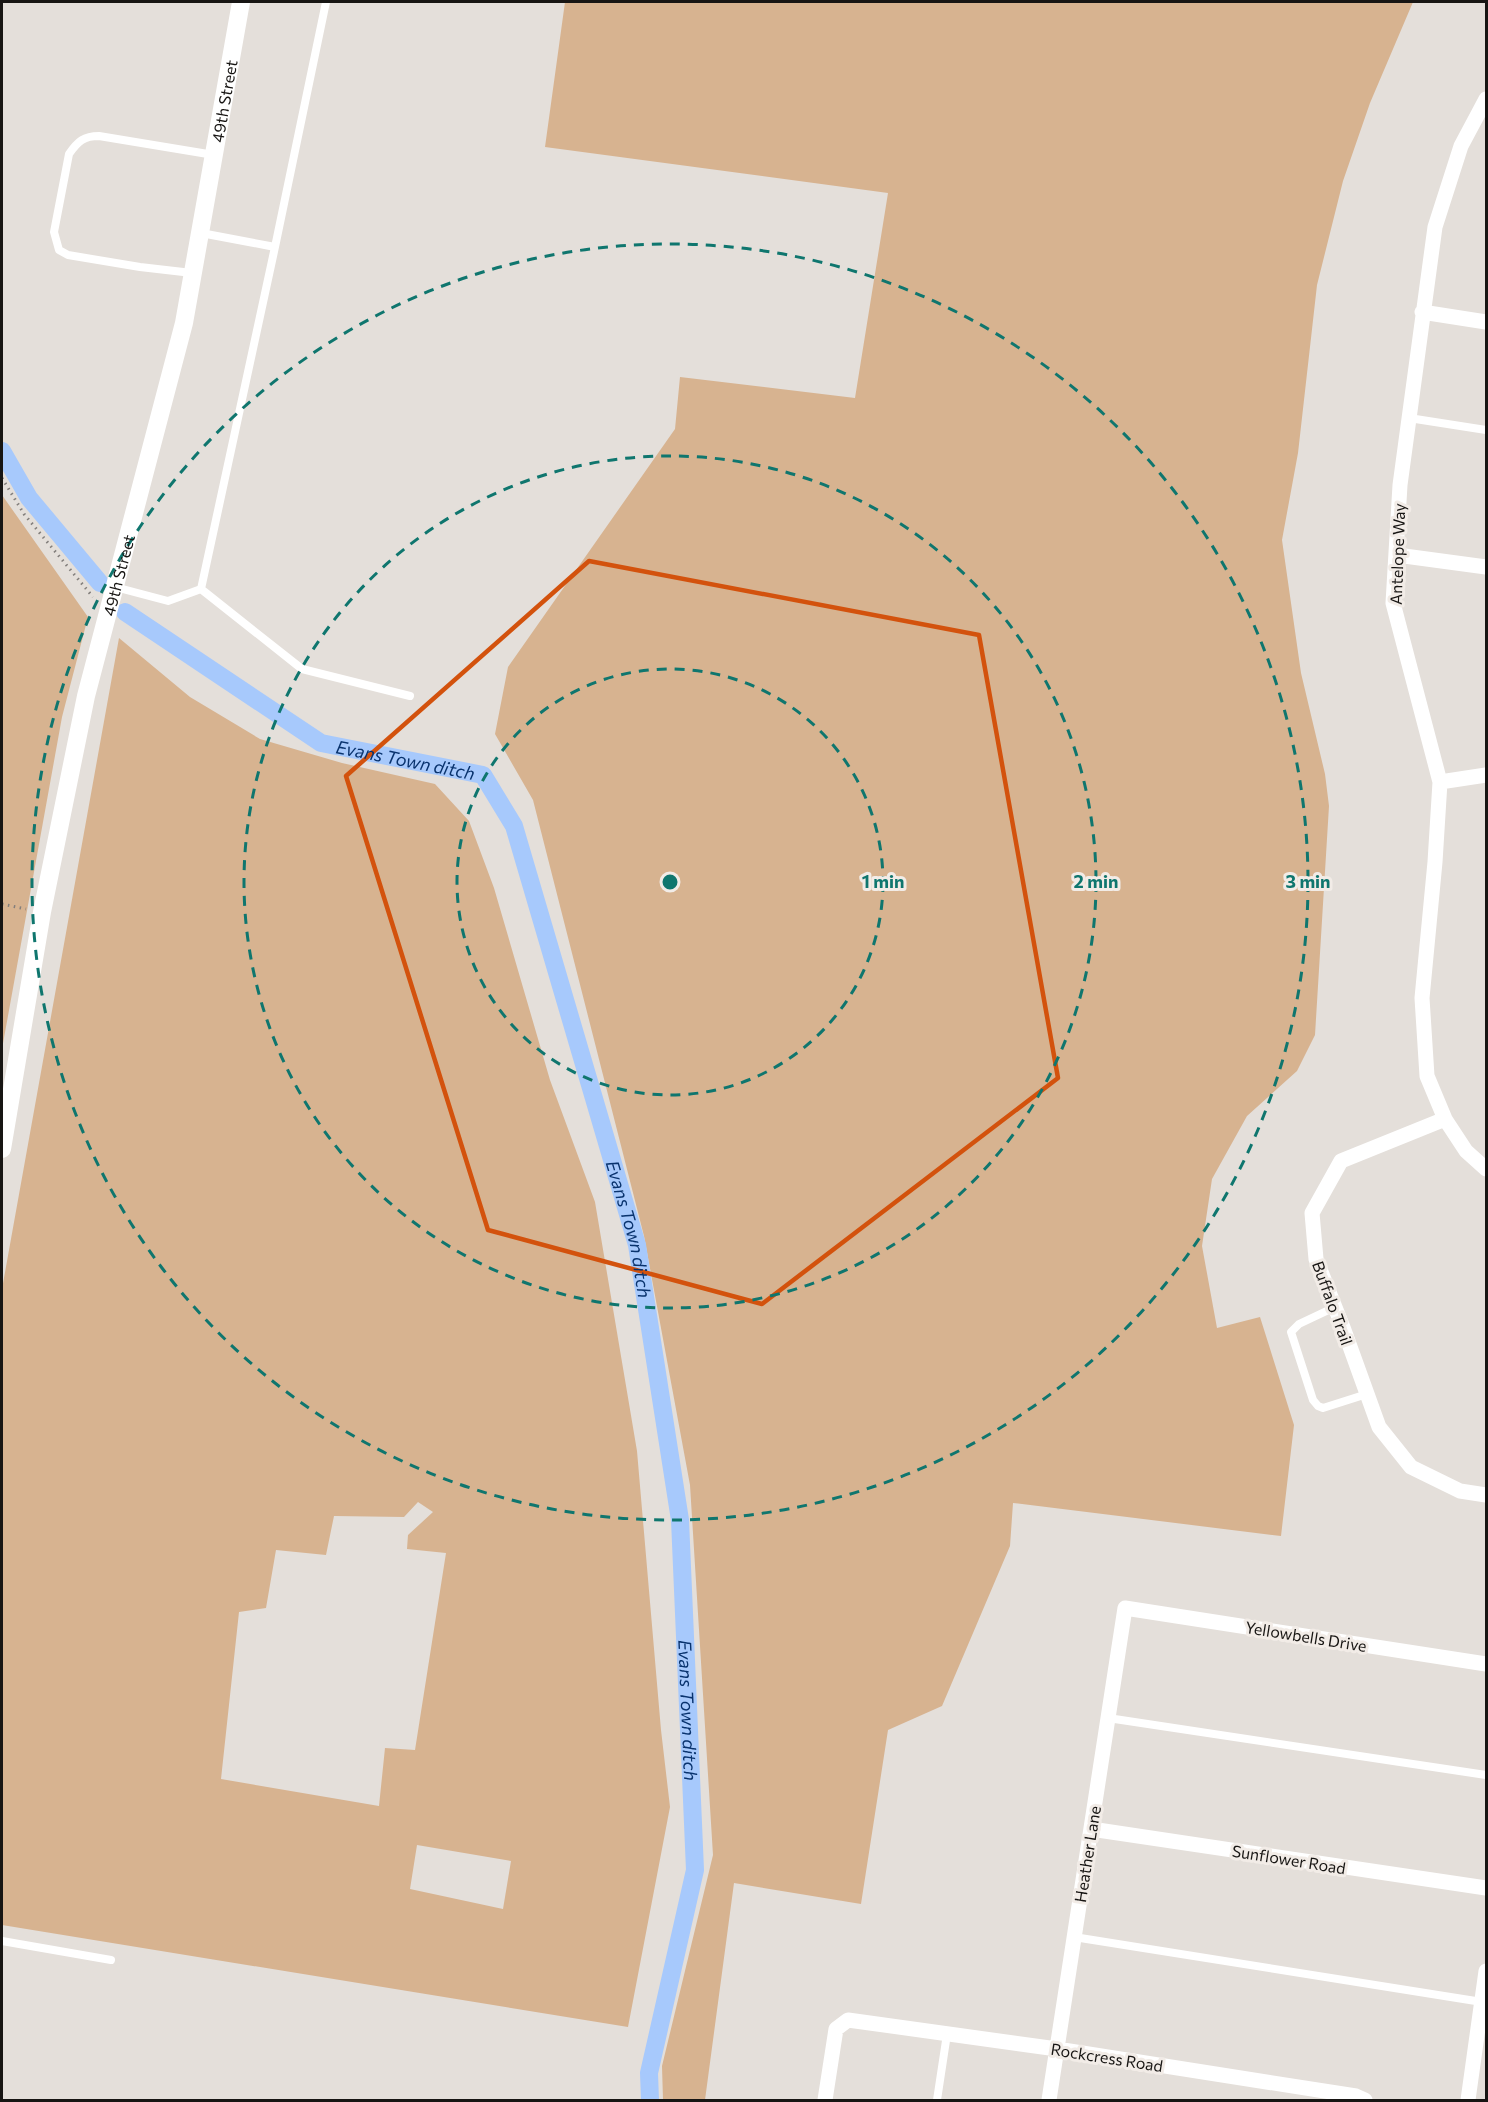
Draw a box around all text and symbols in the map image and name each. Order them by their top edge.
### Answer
street label: 49th Street [207,58,240,144]
street label: Antelope Way [1386,503,1408,605]
street label: 49th Street [98,532,138,618]
water label: Evans Town ditch [334,735,477,784]
text: 1 min [862,870,904,892]
text: 2 min [1074,870,1118,892]
text: 3 min [1285,870,1331,892]
centre of rings [660,872,680,892]
water label: Evans Town ditch [602,1158,656,1299]
street label: Buffalo Trail [1309,1258,1357,1348]
street label: Yellowbells Drive [1244,1617,1368,1655]
water label: Evans Town ditch [674,1639,702,1781]
street label: Heather Lane [1070,1804,1104,1904]
street label: Sunflower Road [1231,1841,1347,1877]
street label: Rockcress Road [1050,2039,1164,2075]

